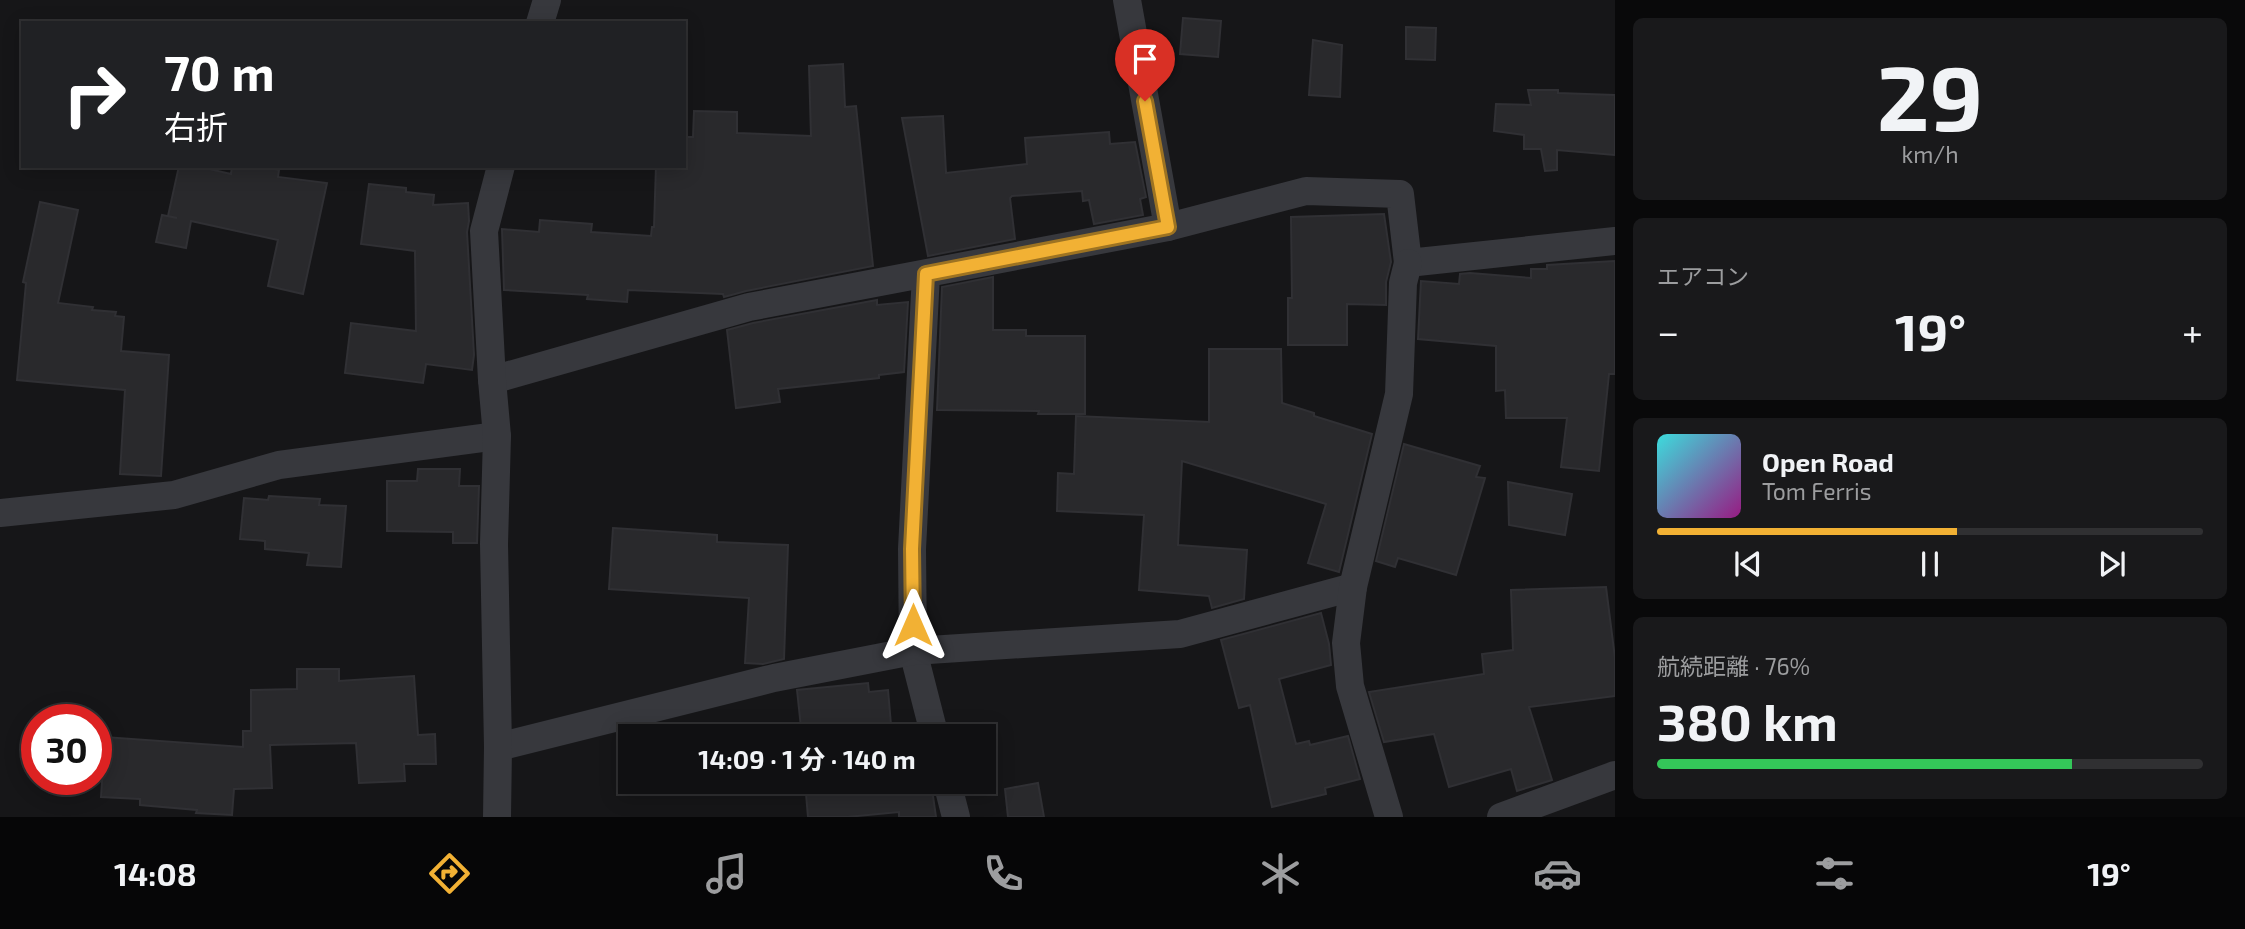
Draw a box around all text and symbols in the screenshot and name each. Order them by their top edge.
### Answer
pin [1115,29,1175,101]
icon: arrive [1126,40,1164,78]
text: 29 [1877,40,1983,149]
text: 70 m [164,42,275,101]
icon: right [49,49,140,140]
text: 右折 [164,107,228,145]
text: km/h [1901,140,1959,168]
text: エアコン [1657,262,1749,290]
text: 19° [1895,299,1966,361]
text: − [1657,308,1679,354]
text: + [2182,308,2203,354]
text: Open Road [1762,446,1894,477]
text: Tom Ferris [1762,477,1871,505]
icon: previous [1729,545,1767,583]
icon: pause [1911,545,1949,583]
icon: next [2093,545,2131,583]
position arrow [876,588,950,662]
text: 航続距離 · 76% [1657,652,1810,680]
text: 380 km [1657,689,1838,751]
speed limit sign: 30 [21,704,112,795]
text: 14:09 · 1 分 · 140 m [698,743,916,774]
icon: directions [425,849,474,898]
icon: music [702,849,751,898]
icon: phone [979,849,1028,898]
icon: climate [1256,849,1305,898]
icon: car [1533,849,1582,898]
icon: filters [1810,849,1859,898]
text: 14:08 [114,854,197,892]
text: 19° [2087,854,2131,892]

